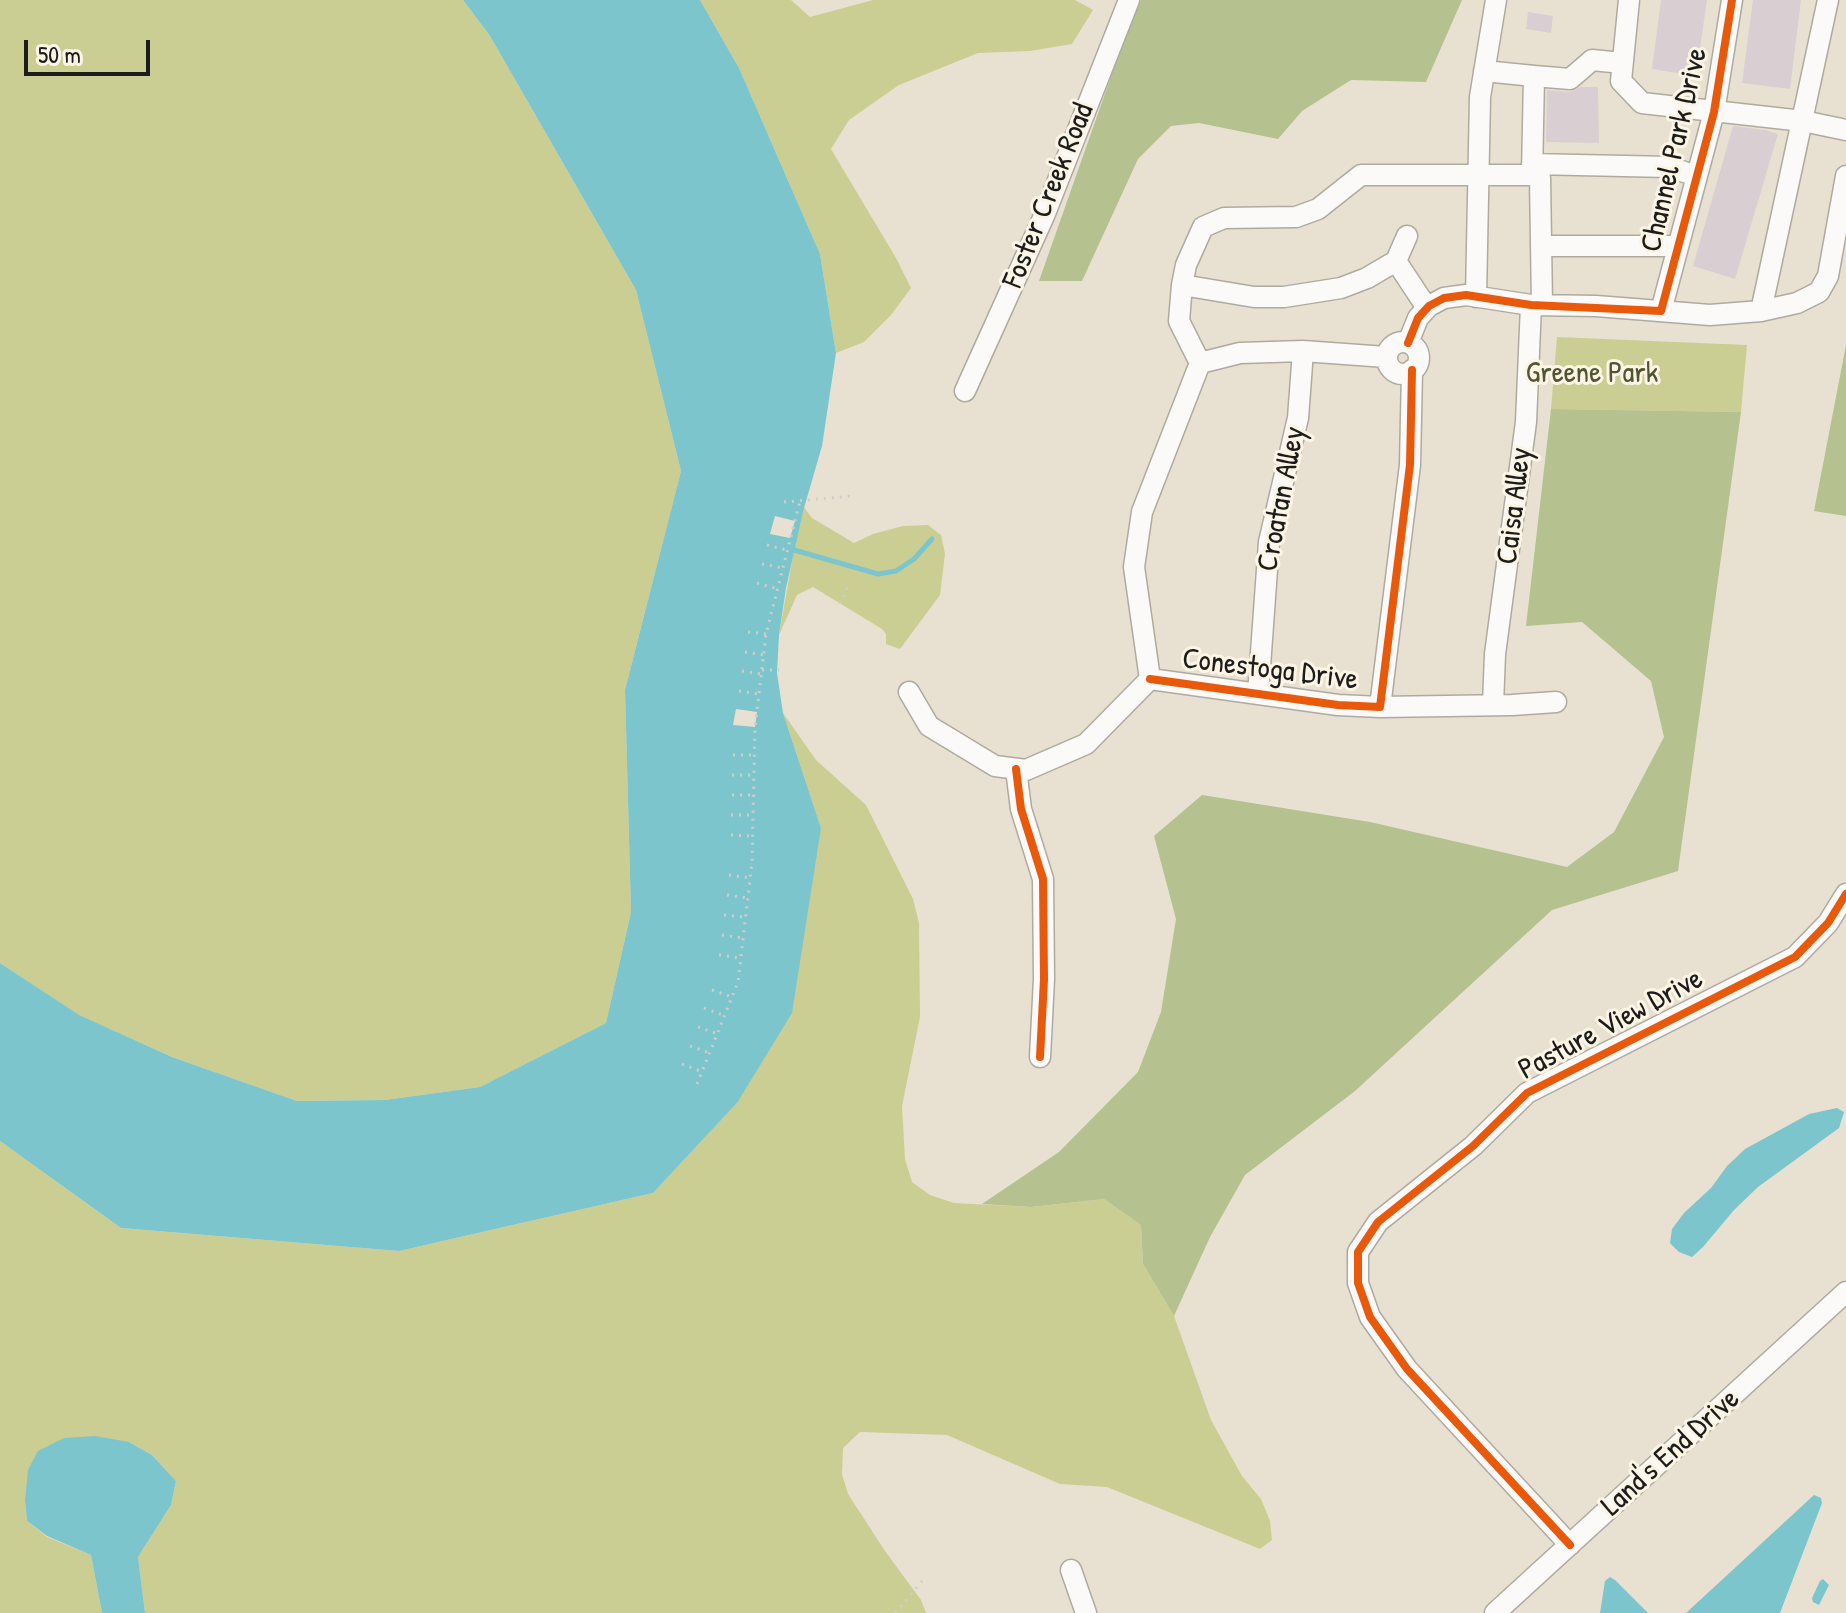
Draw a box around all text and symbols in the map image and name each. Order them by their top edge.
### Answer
scale bar [28,24,154,74]
text: 50 m [38,38,81,70]
street label: Channel Park Drive [1634,44,1716,256]
street label: Foster Creek Road [996,98,1102,294]
park label: Greene Park [1526,356,1658,392]
street label: Croatan Alley [1250,424,1314,574]
street label: Caisa Alley [1490,446,1540,566]
street label: Conestoga Drive [1180,641,1360,699]
street label: Pasture View Drive [1513,961,1709,1089]
street label: Land's End Drive [1595,1382,1747,1524]

